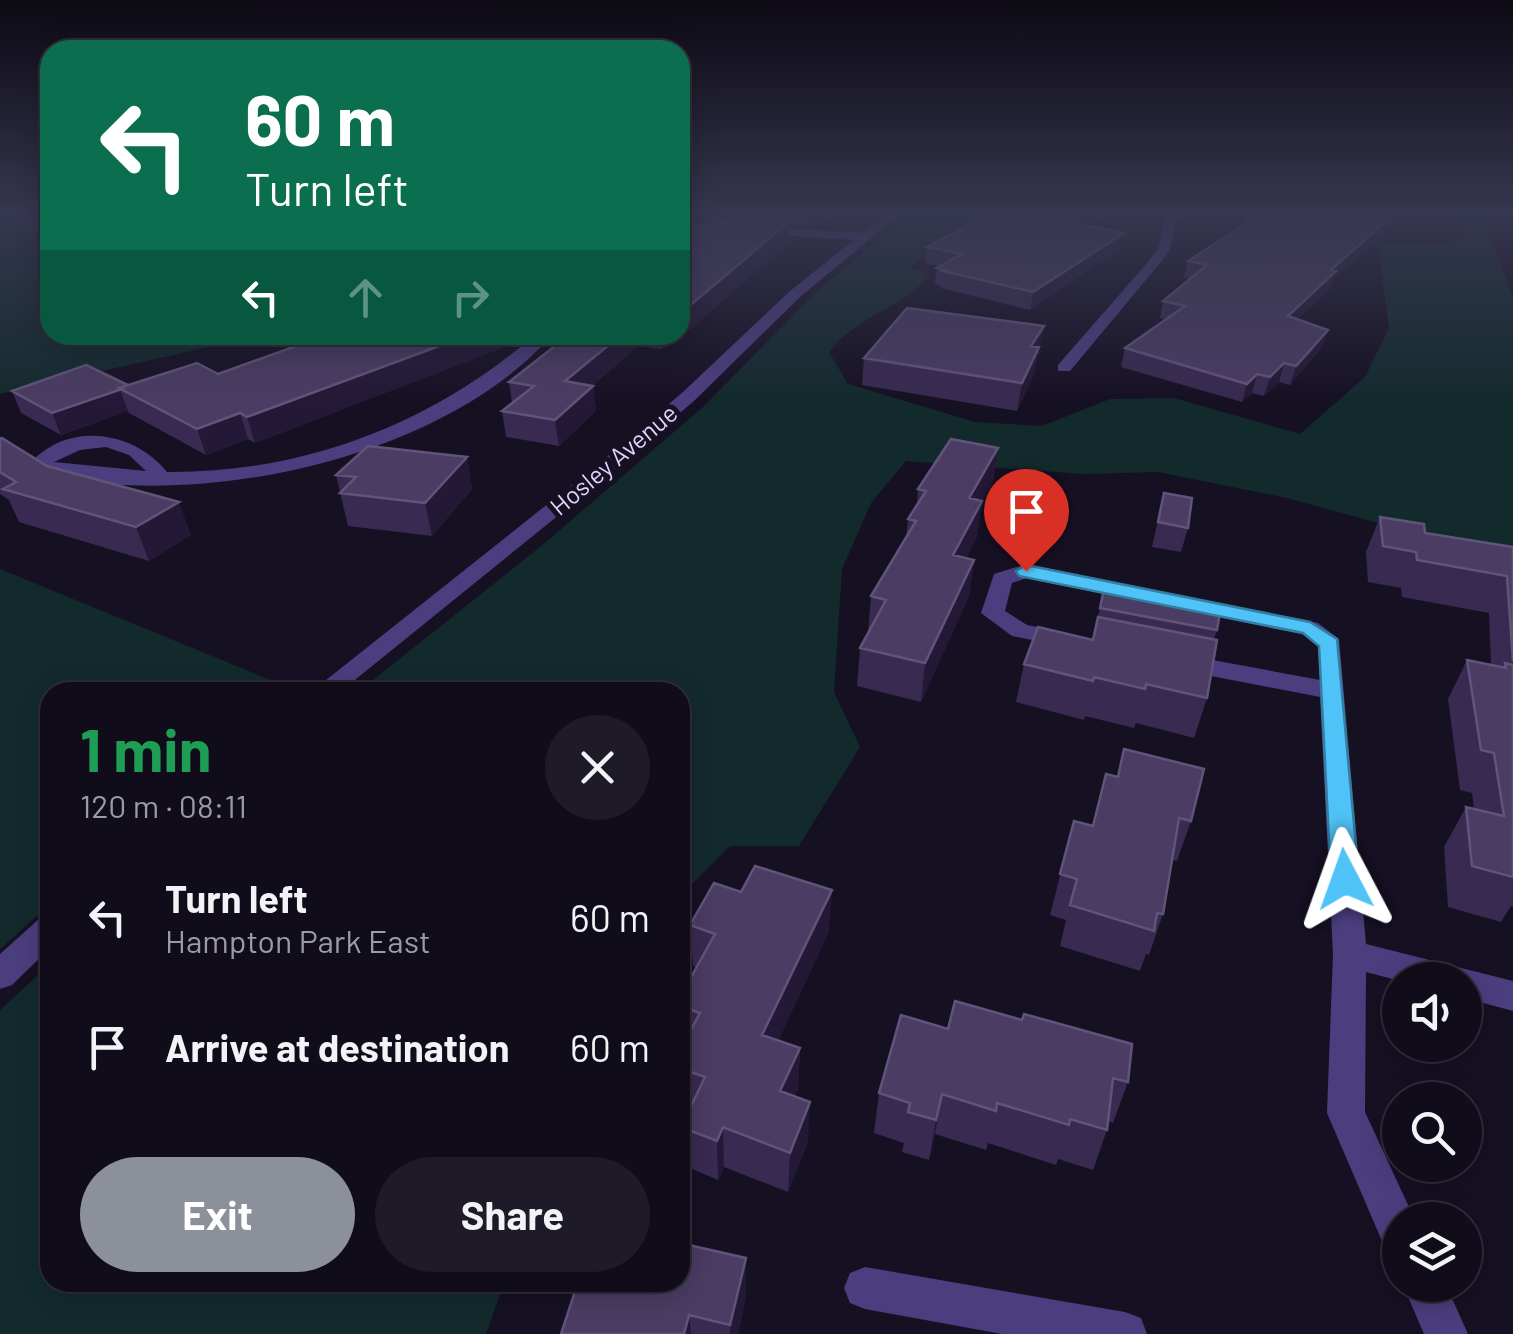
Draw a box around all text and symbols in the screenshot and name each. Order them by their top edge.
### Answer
text: 60 m [245,76,395,160]
icon: left [80,80,210,210]
text: Turn left [245,161,409,215]
icon: left [233,270,288,325]
icon: ahead [338,270,393,325]
icon: right [443,270,498,325]
street label: Hosley Avenue [543,397,683,521]
pin [984,469,1069,572]
icon: arrive [999,484,1054,539]
text: 1 min [80,712,211,784]
button: close [545,715,650,820]
text: 120 m · 08:11 [80,786,247,824]
position arrow [1293,827,1397,931]
text: Turn left [165,875,308,921]
icon: left [80,890,135,945]
text: 60 m [570,894,650,940]
text: Hampton Park East [165,921,431,959]
map controls [1382,962,1482,1302]
button: sound [1382,962,1482,1062]
icon: arrive [80,1020,135,1075]
text: Arrive at destination [165,1024,510,1070]
text: 60 m [570,1024,650,1070]
button: search [1382,1082,1482,1182]
button: Exit [80,1157,355,1272]
button: Share [375,1157,650,1272]
button: layers [1382,1202,1482,1302]

